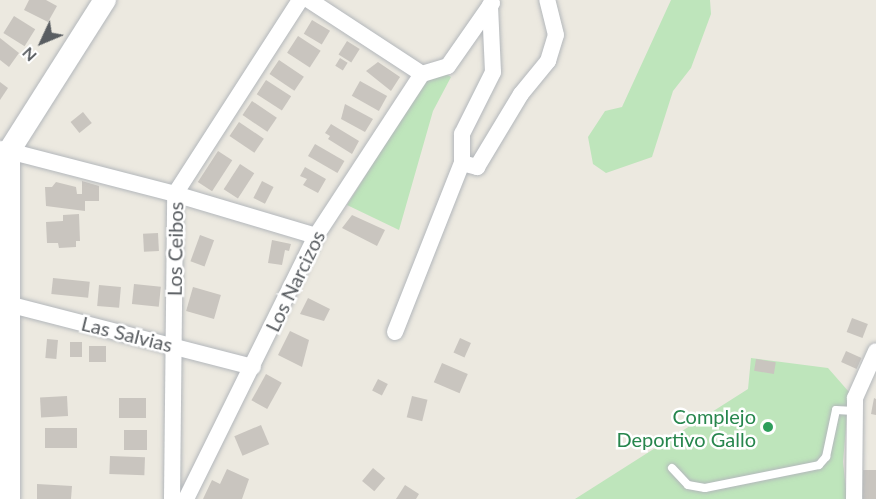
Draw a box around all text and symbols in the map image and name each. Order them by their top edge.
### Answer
north arrow [12,12,72,72]
text: N [18,44,40,66]
street label: Los Ceibos [162,202,188,296]
street label: Los Narcizos [260,226,330,336]
street label: Las Salvias [79,311,175,357]
place label: Complejo Deportivo Gallo [616,404,756,451]
marker: Complejo Deportivo Gallo [761,420,775,434]

